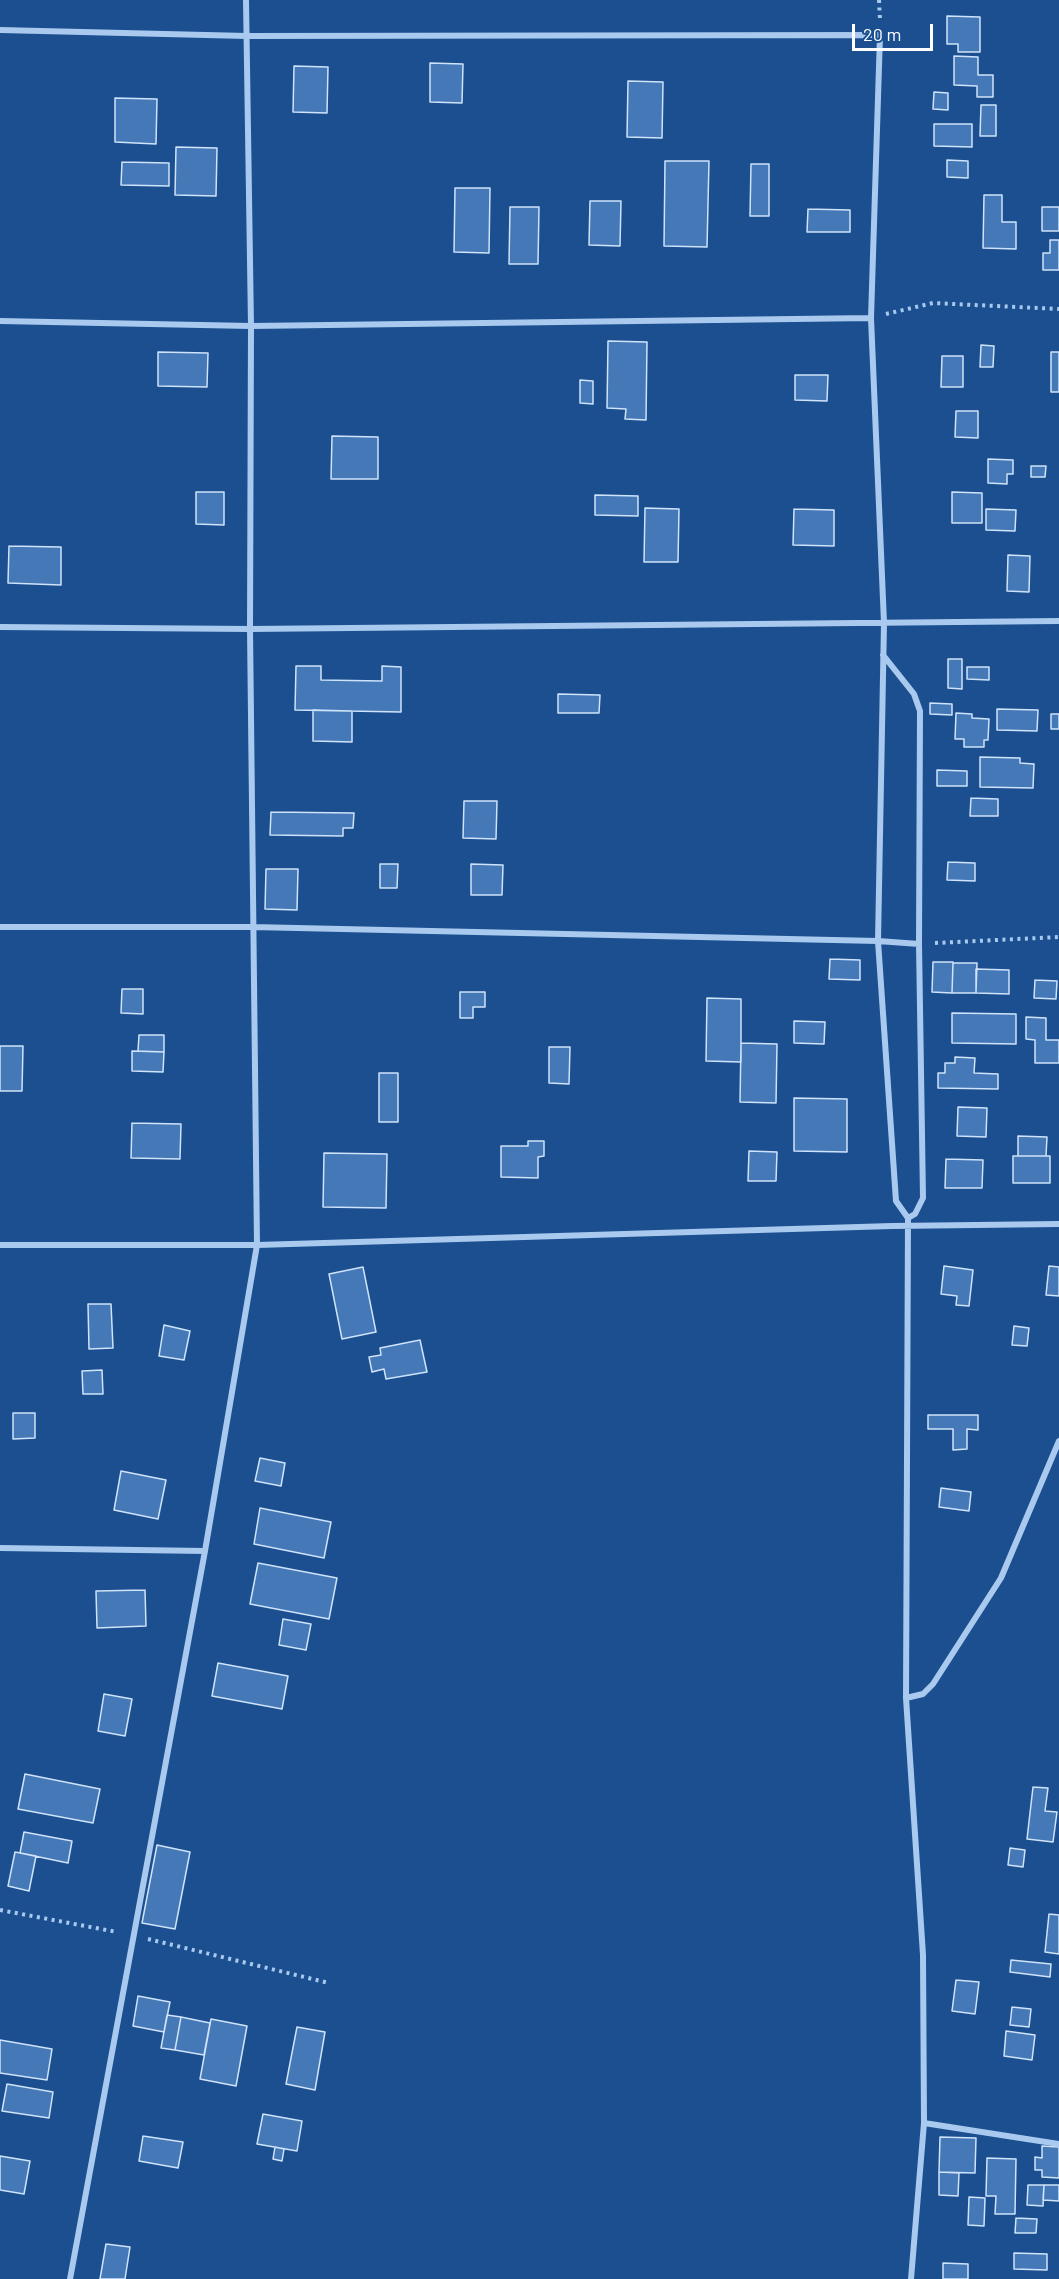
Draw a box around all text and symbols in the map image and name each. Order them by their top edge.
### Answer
scale bar [855,12,936,50]
text: 20 m [863,23,901,45]

